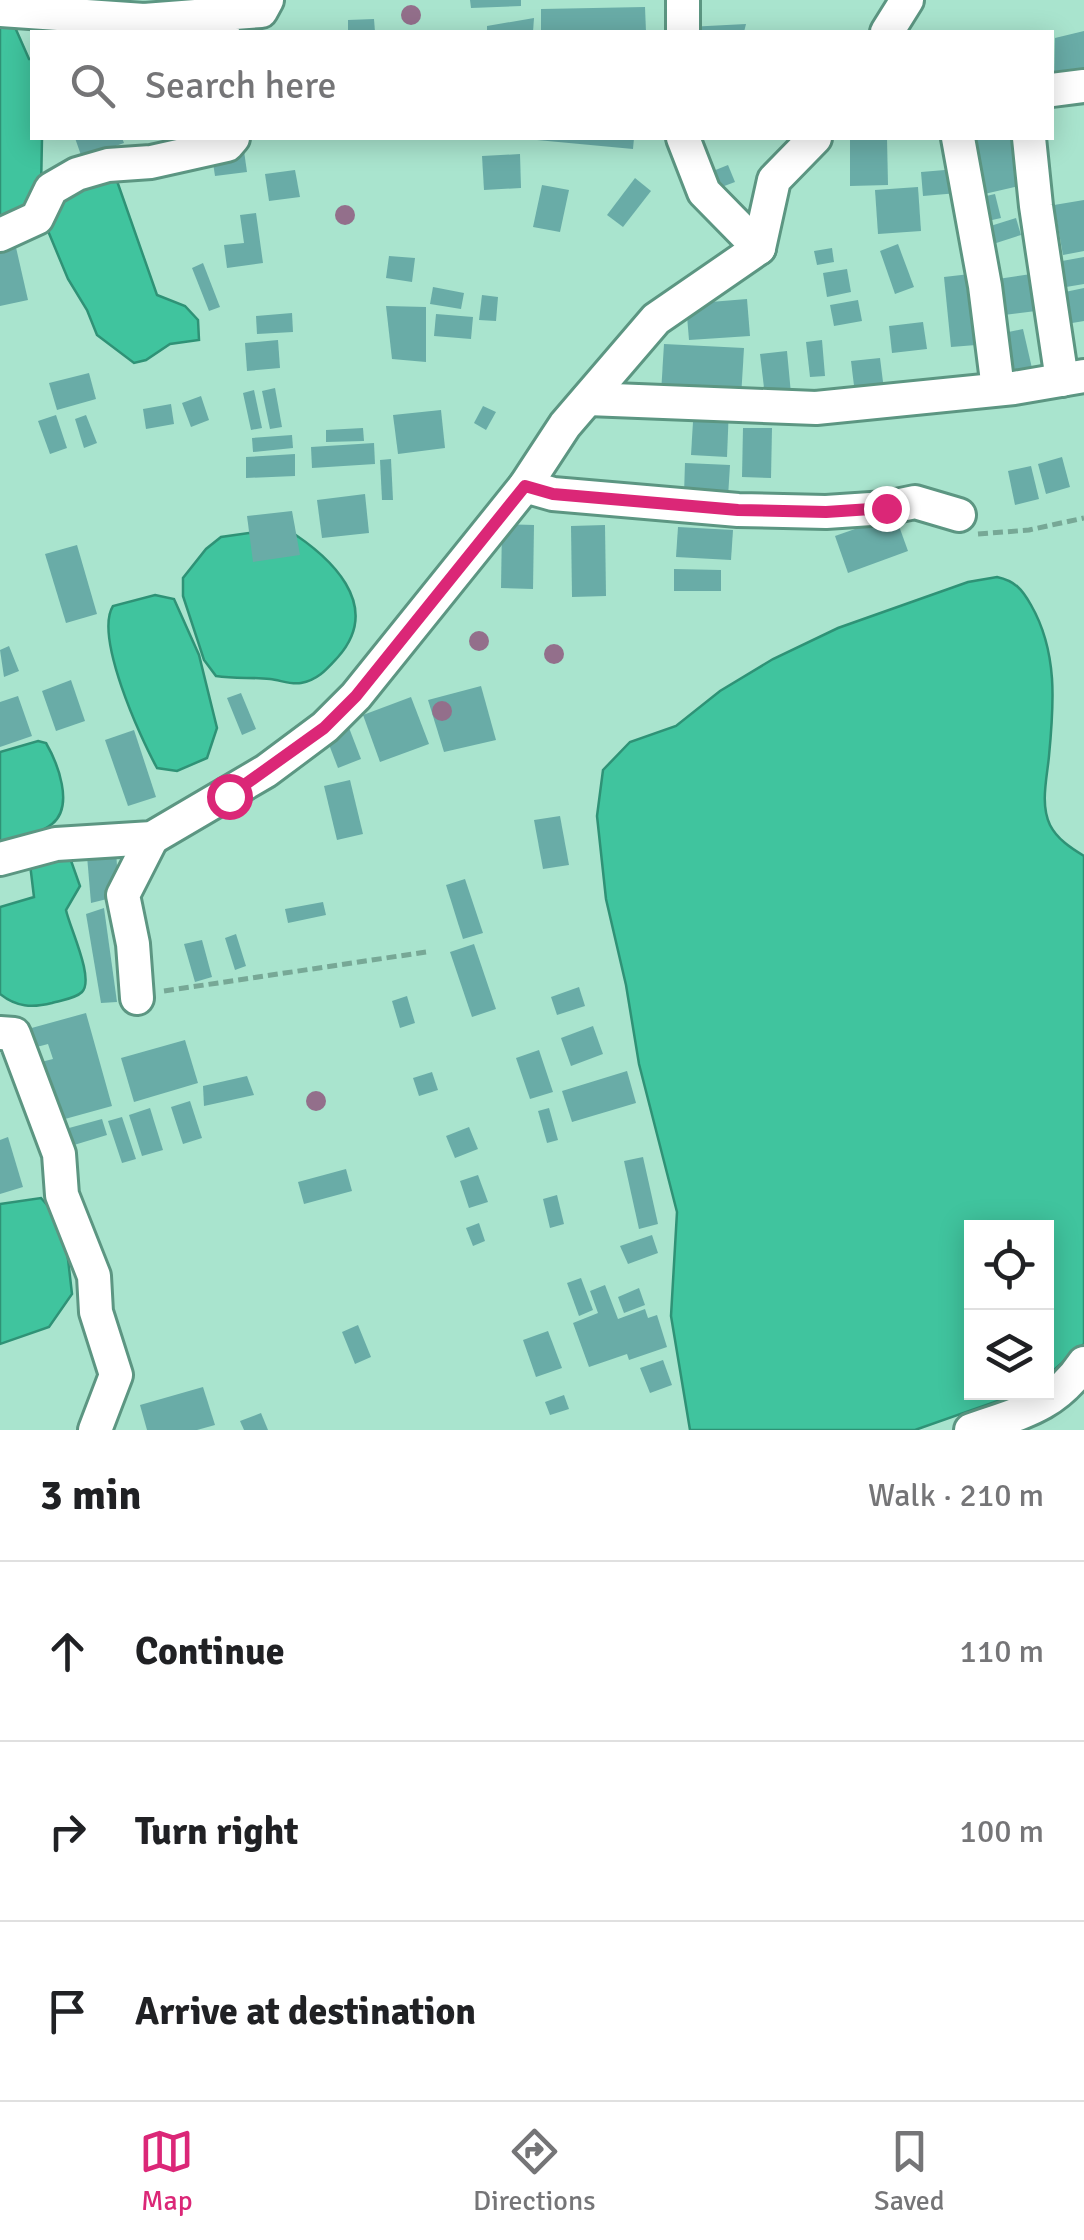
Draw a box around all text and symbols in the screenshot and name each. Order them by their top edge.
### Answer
search box [30,30,1054,140]
icon: search [65,58,120,113]
text: Search here [145,62,337,109]
route end [864,486,910,532]
route start [207,774,253,820]
map controls [964,1220,1054,1400]
button: locate [964,1220,1054,1310]
button: layers [964,1310,1054,1400]
text: 3 min [40,1470,141,1521]
text: Walk · 210 m [868,1476,1044,1515]
icon: ahead [40,1624,95,1679]
text: Continue [135,1628,285,1675]
text: 110 m [960,1632,1044,1671]
icon: right [40,1804,95,1859]
text: Turn right [135,1808,299,1855]
text: 100 m [960,1812,1044,1851]
icon: arrive [40,1984,95,2039]
text: Arrive at destination [135,1988,476,2035]
tab: Map [139,2124,194,2218]
tab: Directions [473,2124,595,2218]
tab: Saved [874,2124,945,2218]

